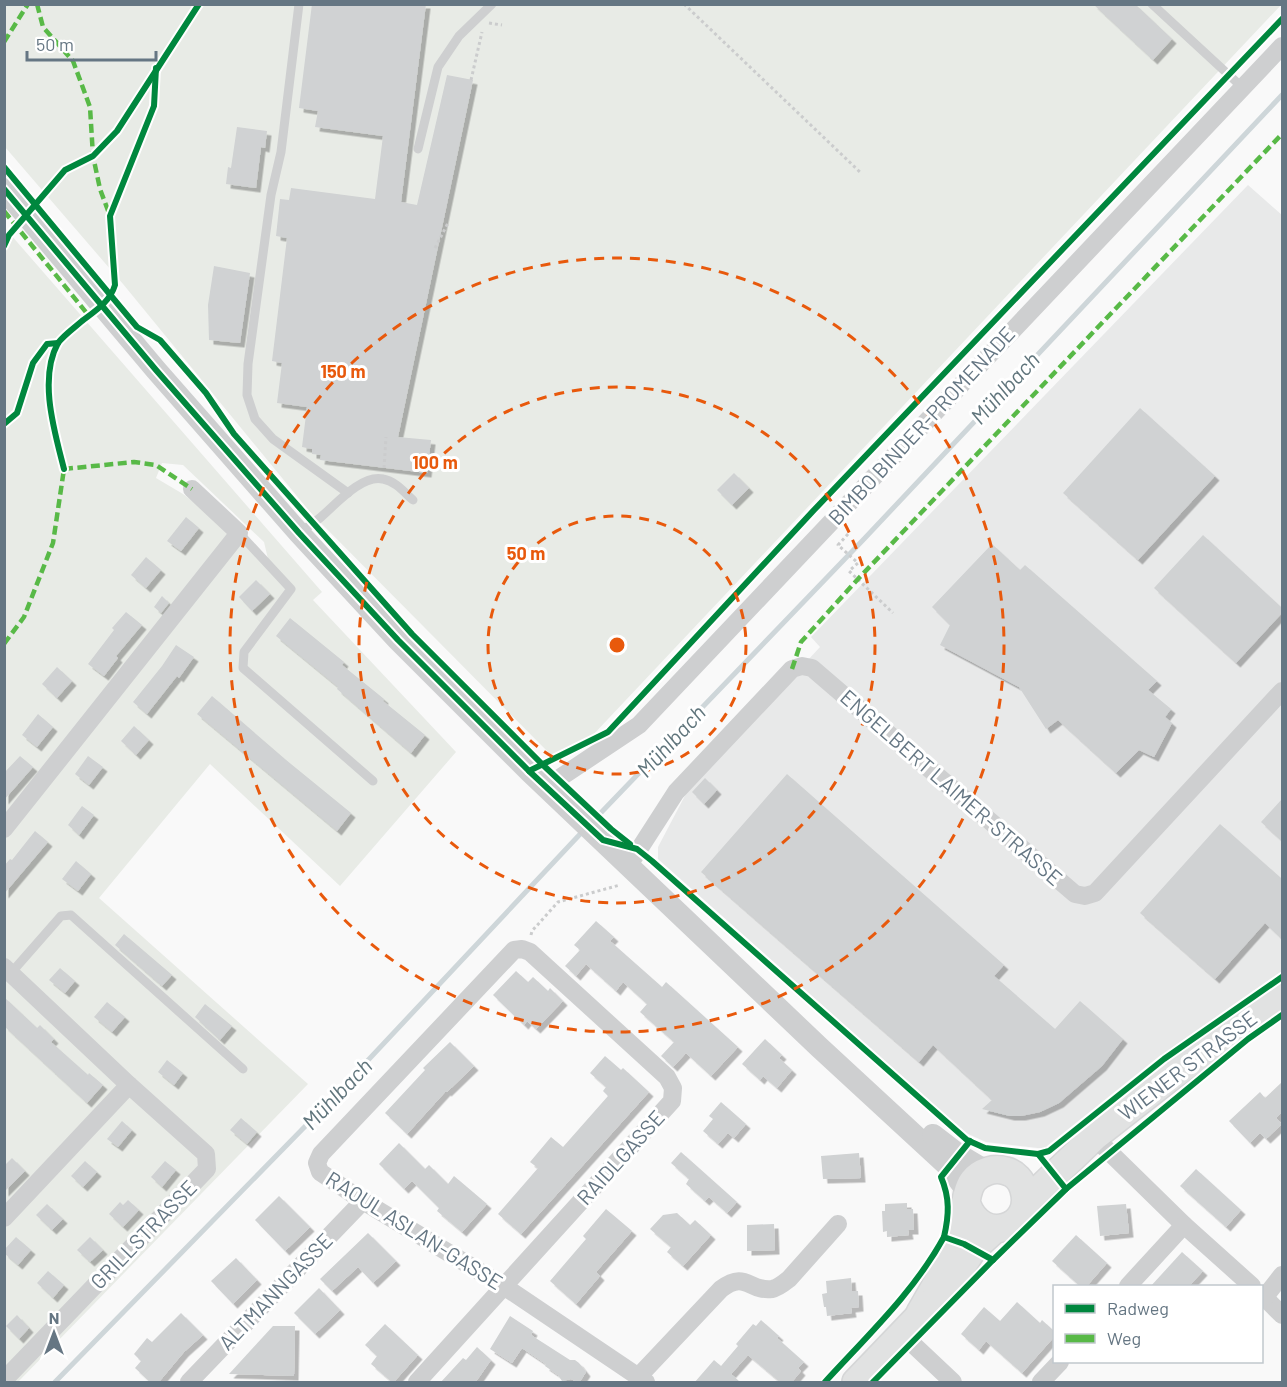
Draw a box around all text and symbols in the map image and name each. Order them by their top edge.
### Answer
scale bar [27,24,156,62]
text: 50 m [36,33,74,55]
street label: BIMBO BINDER-PROMENADE [822,321,1019,529]
water label: Mühlbach [964,346,1044,429]
text: 150 m [321,360,365,382]
text: 100 m [412,451,458,473]
text: 50 m [507,542,545,564]
centre of rings [607,635,627,655]
street label: ENGELBERT LAIMER-STRASSE [836,684,1068,890]
water label: Mühlbach [630,699,710,782]
street label: WIENER STRASSE [1113,1005,1261,1125]
water label: Mühlbach [296,1052,377,1134]
street label: RAIDLGASSE [571,1105,669,1209]
street label: RAOUL ASLAN-GASSE [322,1165,508,1294]
street label: GRILLSTRASSE [85,1174,201,1294]
street label: ALTMANNGASSE [213,1227,337,1355]
legend [1053,1285,1263,1363]
text: Radweg [1107,1297,1169,1319]
north arrow [24,1303,84,1363]
text: N [49,1308,59,1327]
text: Weg [1107,1327,1141,1349]

